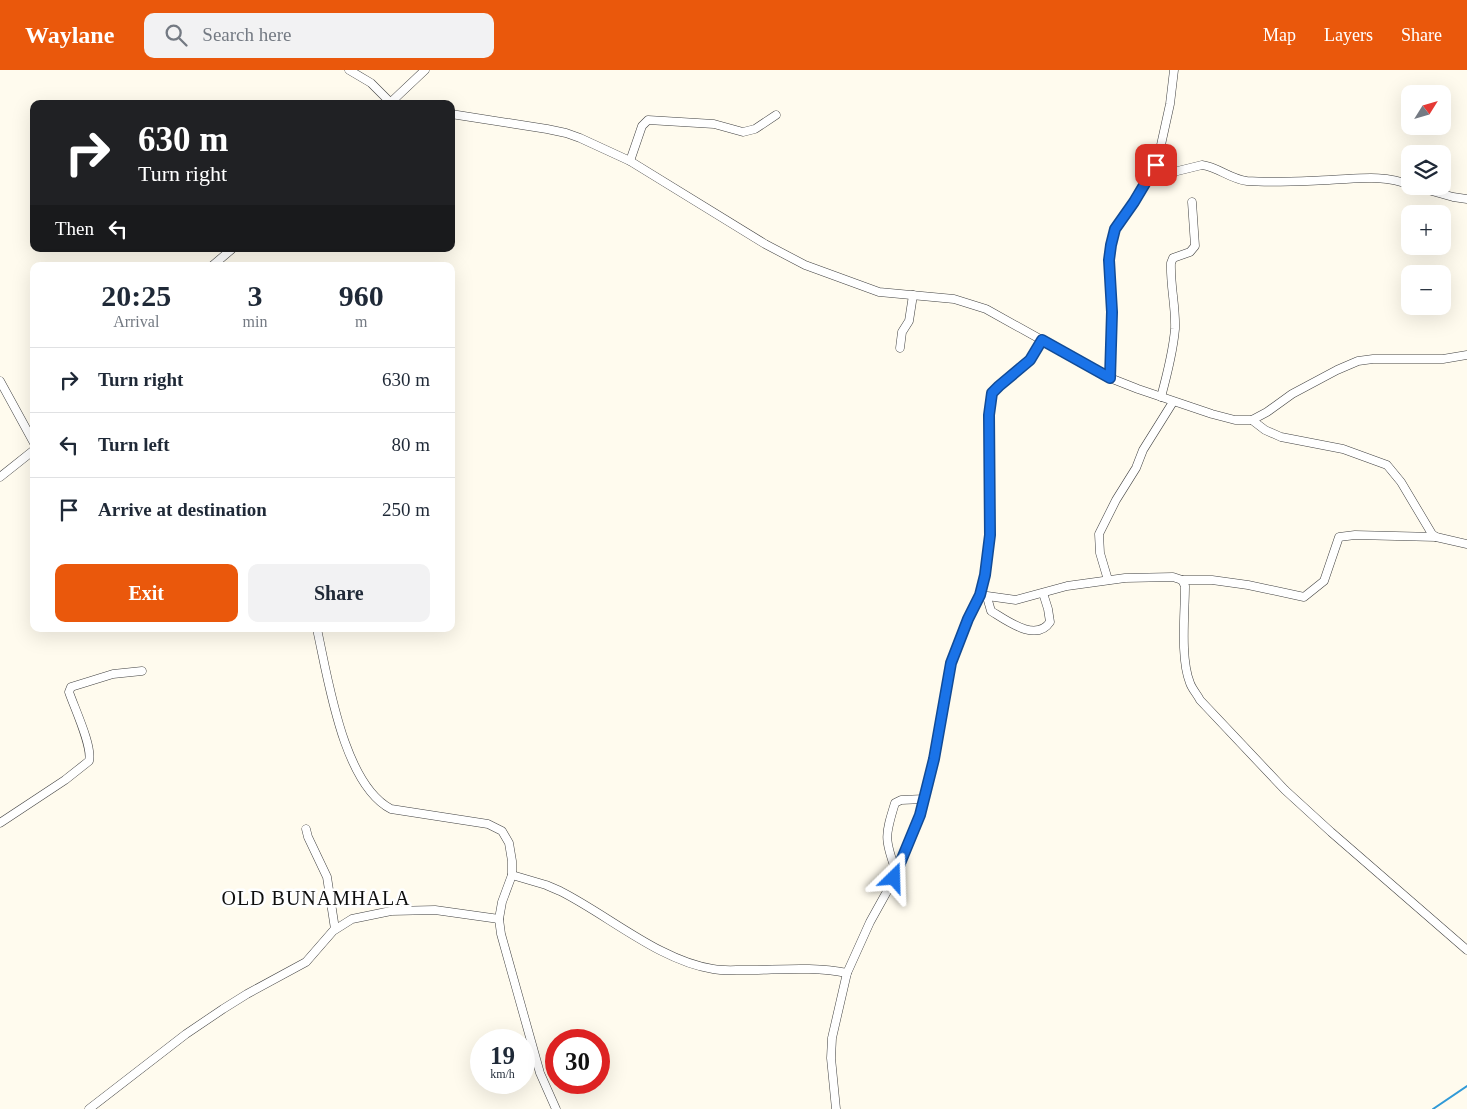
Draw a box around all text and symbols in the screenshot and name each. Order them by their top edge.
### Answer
search box [144,13,494,58]
icon: search [162,21,190,49]
text: Waylane [25,22,114,48]
text: Search here [202,24,291,45]
text: Map [1263,25,1296,45]
text: Layers [1324,25,1373,45]
text: Share [1401,25,1442,45]
north arrow [1401,85,1451,135]
map controls [1401,85,1451,315]
icon: right [55,120,120,185]
text: 630 m [138,120,228,159]
pin [1135,144,1177,186]
button: layers [1401,145,1451,195]
icon: arrive [1142,151,1170,179]
text: Turn right [138,161,227,186]
button: + [1401,205,1451,255]
icon: left [104,215,132,243]
text: Then [55,218,94,239]
button: − [1401,265,1451,315]
text: 20:25 [101,279,171,312]
text: 3 [247,279,262,312]
text: 960 [339,279,384,312]
text: Arrival [113,313,159,330]
text: min [243,313,267,330]
text: m [355,313,367,330]
icon: right [55,366,83,394]
text: Turn right [98,369,183,390]
text: 630 m [382,369,430,390]
icon: left [55,431,83,459]
text: Turn left [98,434,170,455]
text: 80 m [391,434,430,455]
icon: arrive [55,496,83,524]
text: Arrive at destination [98,499,267,520]
text: 250 m [382,499,430,520]
button: Exit [55,564,238,622]
button: Share [248,564,430,622]
position arrow [867,851,919,903]
district label: OLD BUNAMHALA [221,887,411,909]
speed limit sign: 30 [545,1029,610,1094]
text: 19 [490,1042,515,1069]
text: km/h [490,1067,515,1081]

